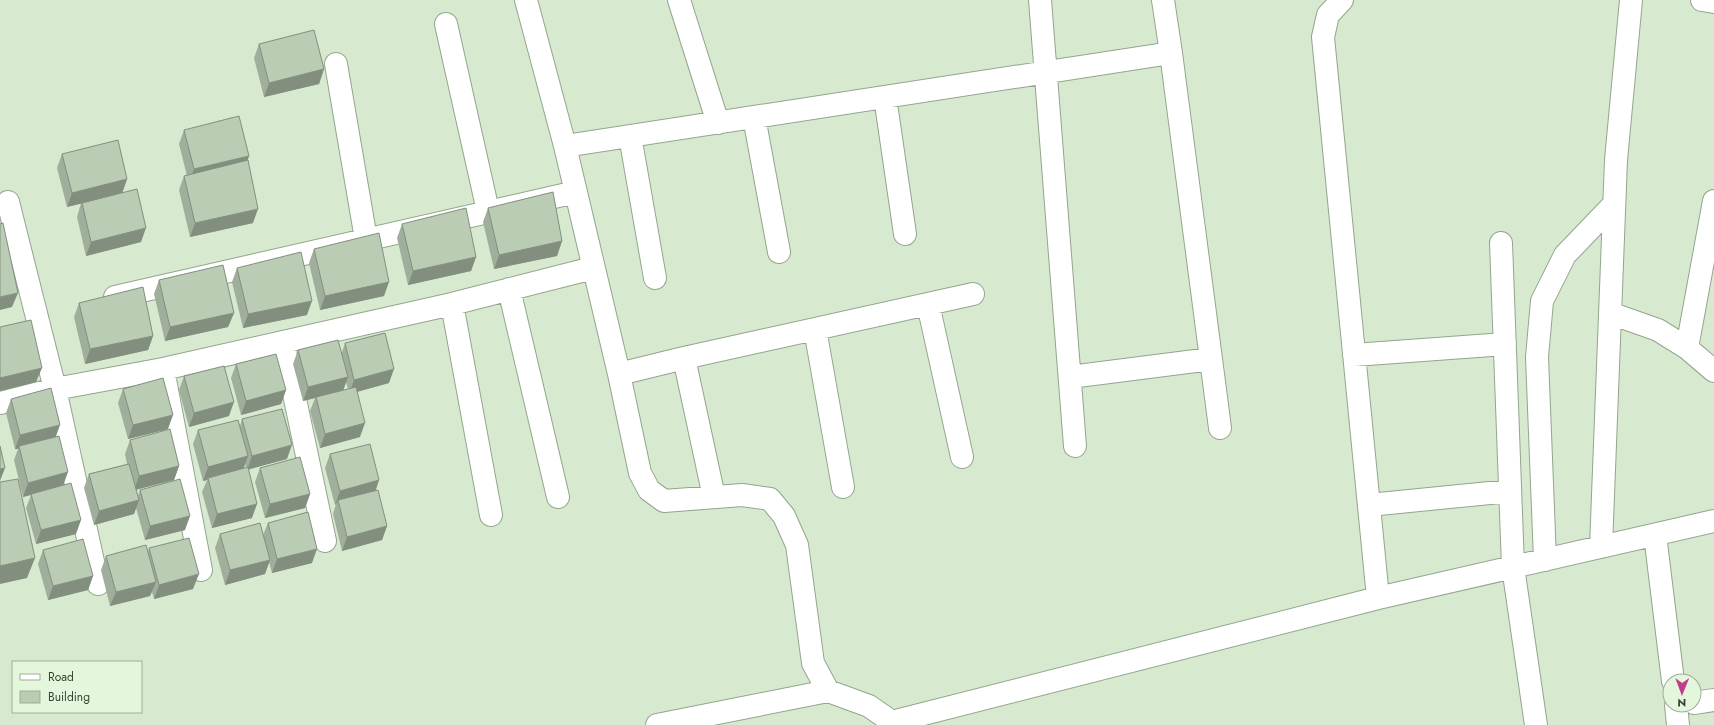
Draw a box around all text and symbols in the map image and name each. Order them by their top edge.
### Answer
legend [12,661,142,713]
text: Road [48,668,74,686]
north arrow [1662,673,1702,713]
text: Building [48,688,90,706]
text: N [1677,695,1686,711]

